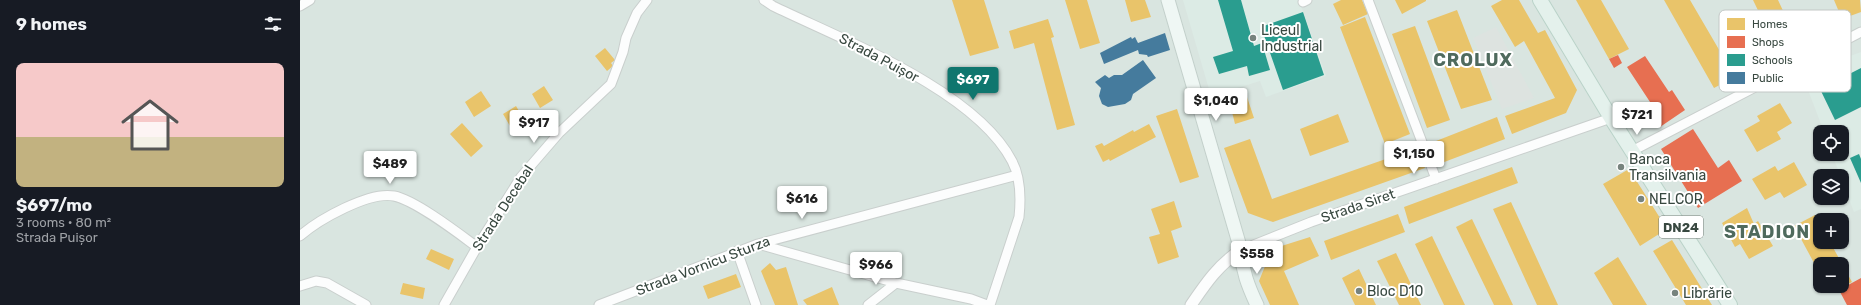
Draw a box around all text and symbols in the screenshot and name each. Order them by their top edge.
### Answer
legend [1719,10,1851,92]
icon: filters [262,13,284,35]
text: 9 homes [16,14,87,34]
text: Homes [1752,18,1788,31]
place label: Liceul Industrial [1261,22,1323,55]
street label: Strada Puișor [836,30,922,86]
marker: Liceul Industrial [1248,33,1258,43]
text: Shops [1752,36,1784,49]
district label: CROLUX [1433,49,1513,71]
text: Schools [1752,54,1793,67]
pin: $697 [949,67,997,101]
text: $697 [957,72,989,87]
text: Public [1752,72,1784,85]
pin: $1,040 [1183,88,1249,122]
icon: home [114,89,186,161]
text: $1,040 [1193,93,1239,108]
pin: $721 [1613,102,1661,136]
text: $721 [1621,107,1653,122]
pin: $917 [510,110,558,144]
text: $917 [519,115,549,130]
map controls [1813,125,1849,293]
button: locate [1813,125,1849,161]
pin: $1,150 [1381,141,1447,175]
text: $1,150 [1393,146,1435,161]
pin: $489 [366,151,414,185]
place label: Banca Transilvania [1629,151,1706,184]
text: $489 [373,156,407,171]
street label: Strada Decebal [469,162,537,254]
marker: Banca Transilvania [1616,162,1626,172]
button: layers [1813,169,1849,205]
street label: Strada Siret [1319,185,1398,227]
pin: $616 [778,186,826,220]
text: $616 [786,191,818,206]
place label: NELCOR [1649,191,1703,208]
marker: NELCOR [1636,194,1646,204]
text: $697/mo [16,195,92,215]
button: + [1813,213,1849,249]
text: 3 rooms · 80 m² [16,215,111,230]
road number: DN24 [1659,216,1703,238]
district label: STADION [1724,221,1810,243]
text: Strada Puișor [16,230,98,245]
street label: Strada Vornicu Sturza [634,233,772,299]
pin: $558 [1233,241,1281,275]
text: $558 [1240,246,1274,261]
pin: $966 [852,252,900,286]
text: $966 [859,257,893,272]
button: − [1813,257,1849,293]
place label: Bloc D10 [1367,283,1424,300]
place label: Librărie [1683,285,1732,302]
marker: Bloc D10 [1354,286,1364,296]
marker: Librărie [1670,288,1680,298]

